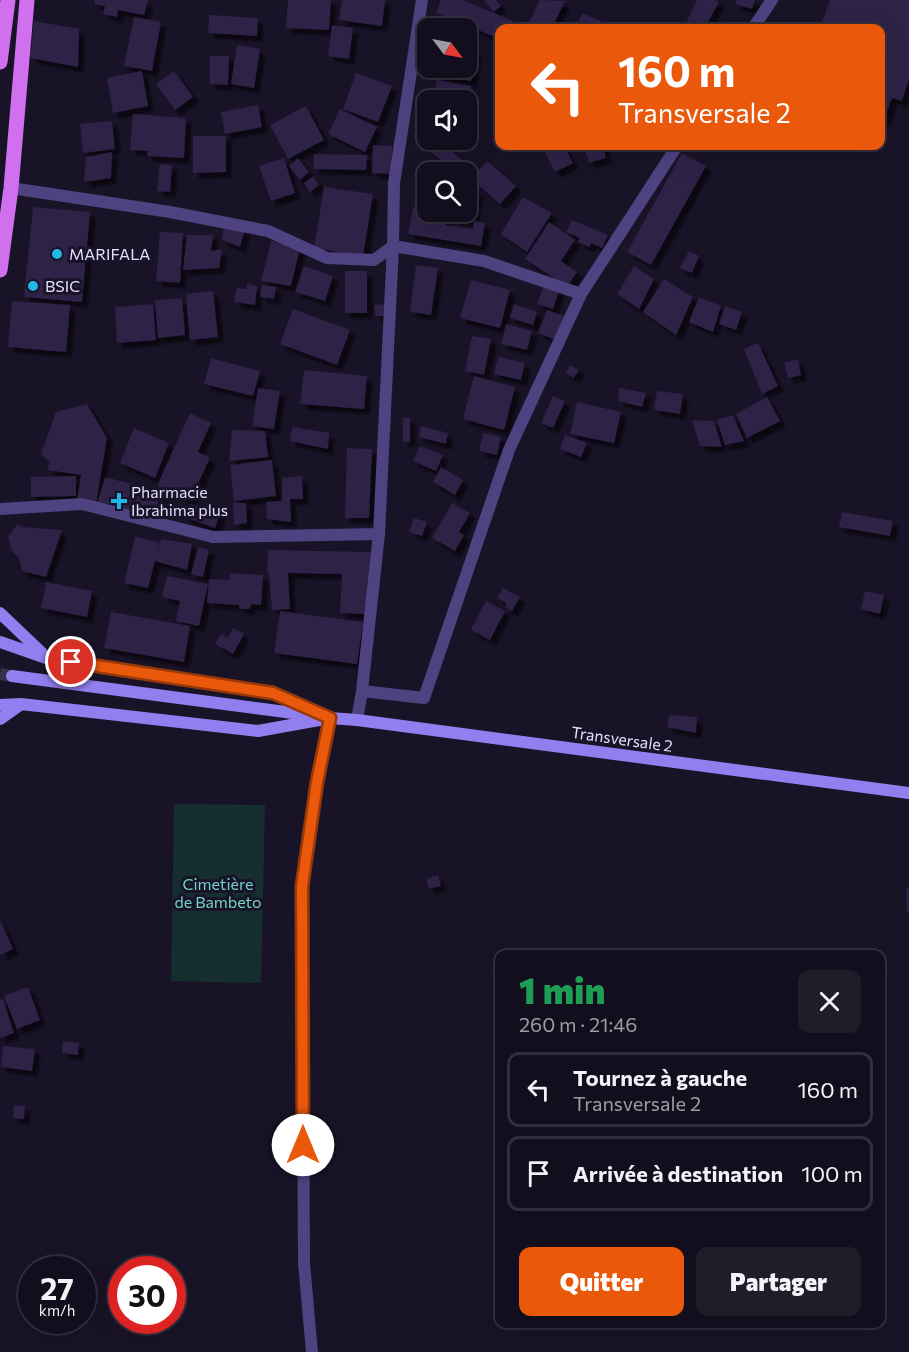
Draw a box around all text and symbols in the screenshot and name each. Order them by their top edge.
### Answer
north arrow [417,18,477,78]
map controls [417,18,477,222]
text: 160 m [618,44,736,96]
icon: left [519,48,597,126]
button: sound [417,90,477,150]
text: Transversale 2 [618,96,791,129]
button: search [417,162,477,222]
place label: MARIFALA [69,244,150,263]
marker: MARIFALA [50,247,64,261]
place label: BSIC [45,276,80,295]
marker: BSIC [26,279,40,293]
place label: Pharmacie Ibrahima plus [131,482,228,519]
marker: Pharmacie Ibrahima plus [112,494,126,508]
pin [45,636,96,687]
icon: arrive [54,645,87,678]
street label: Transversale 2 [570,722,674,755]
park label: Cimetière de Bambeto [174,874,262,911]
text: 1 min [519,967,605,1011]
button: close [798,970,861,1033]
text: 260 m · 21:46 [519,1012,637,1036]
text: Tournez à gauche [573,1064,747,1091]
icon: left [522,1073,555,1106]
text: 160 m [797,1076,858,1103]
text: Transversale 2 [573,1091,701,1115]
position arrow [271,1113,335,1177]
icon: arrive [522,1157,555,1190]
text: Arrivée à destination [573,1160,783,1187]
text: 100 m [801,1160,863,1187]
button: Quitter [519,1247,684,1316]
button: Partager [696,1247,861,1316]
speed limit sign: 30 [108,1256,186,1334]
text: 27 [40,1269,74,1306]
text: km/h [39,1301,75,1319]

